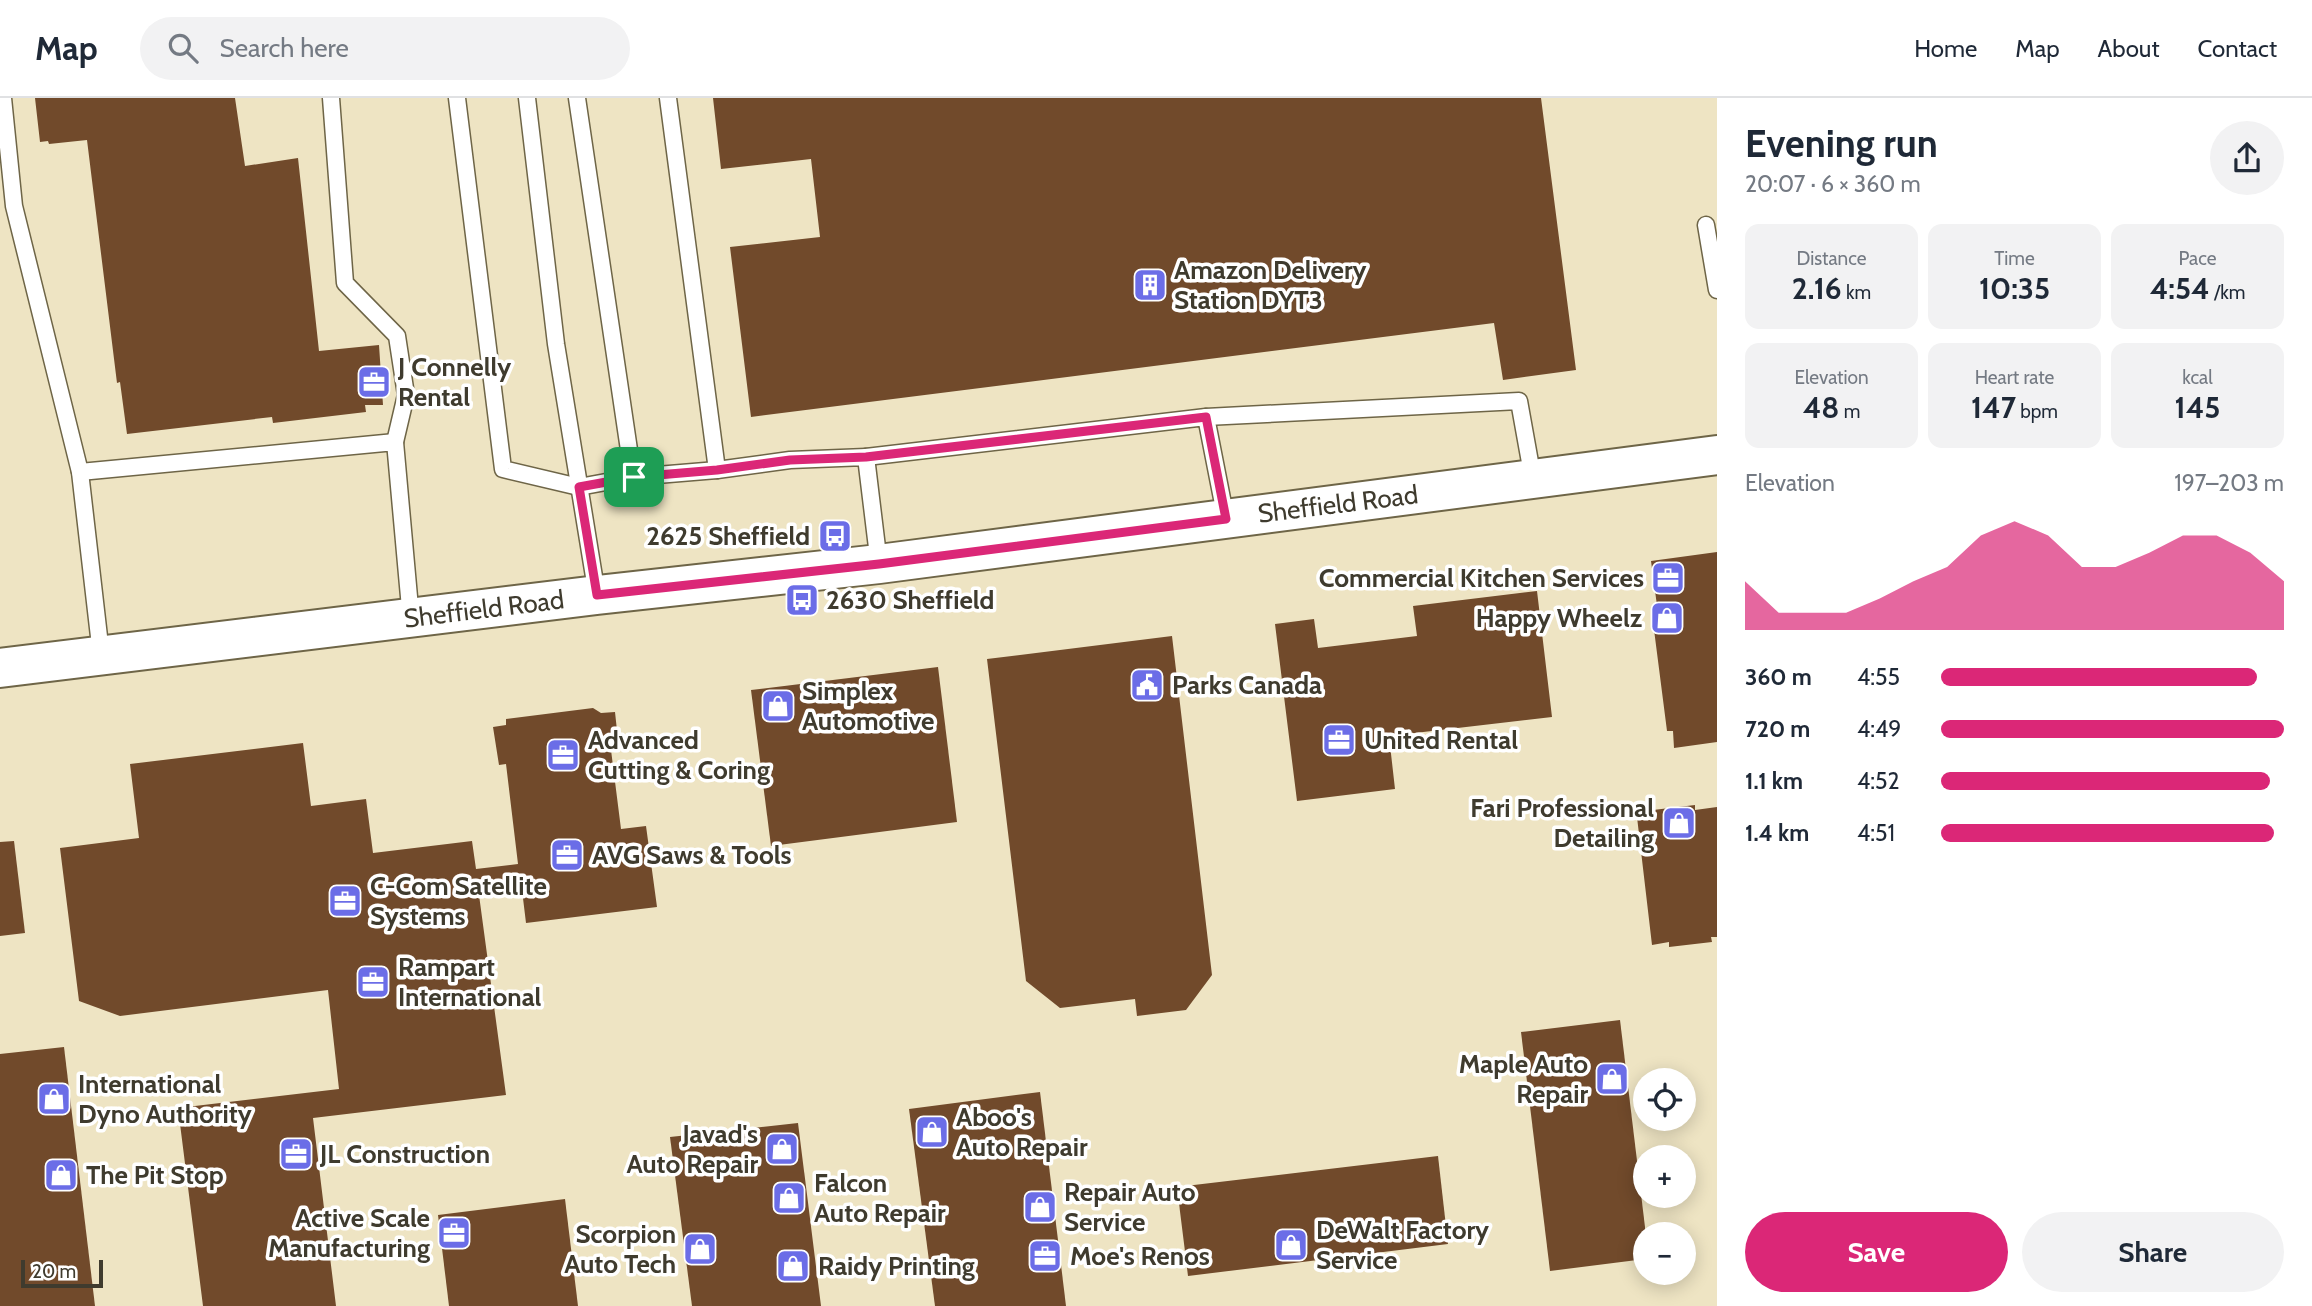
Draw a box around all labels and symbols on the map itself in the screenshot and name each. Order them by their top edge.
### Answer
place label: Amazon Delivery Station DYT3 [1174,254,1367,316]
building icon: Amazon Delivery Station DYT3 [1131,266,1169,304]
place label: J Connelly Rental [397,351,511,413]
office icon: J Connelly Rental [355,363,393,401]
pin [604,447,664,507]
street label: Sheffield Road [1256,478,1420,530]
bus stop icon: 2625 Sheffield [816,517,854,555]
place label: 2625 Sheffield [646,520,810,552]
office icon: Commercial Kitchen Services [1649,559,1687,597]
place label: Commercial Kitchen Services [1319,562,1644,594]
bus stop icon: 2630 Sheffield [783,581,821,619]
street label: Sheffield Road [402,583,566,635]
place label: 2630 Sheffield [826,584,994,616]
shop icon: Happy Wheelz [1648,599,1686,637]
place label: Happy Wheelz [1476,602,1642,634]
public building icon: Parks Canada [1128,666,1166,704]
place label: Parks Canada [1172,669,1322,701]
place label: Simplex Automotive [802,675,934,737]
shop icon: Simplex Automotive [759,687,797,725]
office icon: United Rental [1320,721,1358,759]
place label: Advanced Cutting & Coring [588,724,770,786]
place label: United Rental [1364,724,1518,756]
office icon: Advanced Cutting & Coring [544,736,582,774]
place label: Fari Professional Detailing [1470,792,1654,854]
shop icon: Fari Professional Detailing [1660,804,1698,842]
office icon: AVG Saws & Tools [548,836,586,874]
place label: AVG Saws & Tools [592,839,792,871]
place label: C-Com Satellite Systems [370,870,547,932]
office icon: C-Com Satellite Systems [326,882,364,920]
place label: Rampart International [398,951,542,1013]
office icon: Rampart International [354,963,392,1001]
place label: Maple Auto Repair [1459,1048,1588,1110]
shop icon: Maple Auto Repair [1593,1060,1631,1098]
place label: International Dyno Authority [78,1068,252,1130]
shop icon: International Dyno Authority [35,1080,73,1118]
place label: Aboo's Auto Repair [956,1101,1088,1163]
shop icon: Aboo's Auto Repair [913,1113,951,1151]
place label: Javad's Auto Repair [626,1118,758,1180]
shop icon: Javad's Auto Repair [763,1130,801,1168]
office icon: JL Construction [277,1135,315,1173]
place label: JL Construction [319,1138,490,1170]
shop icon: The Pit Stop [42,1156,80,1194]
place label: The Pit Stop [86,1159,224,1191]
place label: Falcon Auto Repair [814,1167,946,1229]
place label: Repair Auto Service [1064,1176,1196,1238]
shop icon: Falcon Auto Repair [770,1179,808,1217]
shop icon: Repair Auto Service [1021,1188,1059,1226]
place label: Active Scale Manufacturing [268,1202,430,1264]
office icon: Active Scale Manufacturing [435,1214,473,1252]
place label: DeWalt Factory Service [1316,1214,1489,1276]
place label: Scorpion Auto Tech [564,1218,676,1280]
shop icon: DeWalt Factory Service [1272,1226,1310,1264]
shop icon: Scorpion Auto Tech [681,1230,719,1268]
office icon: Moe's Renos [1026,1237,1064,1275]
place label: Moe's Renos [1070,1240,1210,1272]
shop icon: Raidy Printing [774,1247,812,1285]
place label: Raidy Printing [818,1250,975,1282]
scale bar [21,1257,103,1289]

